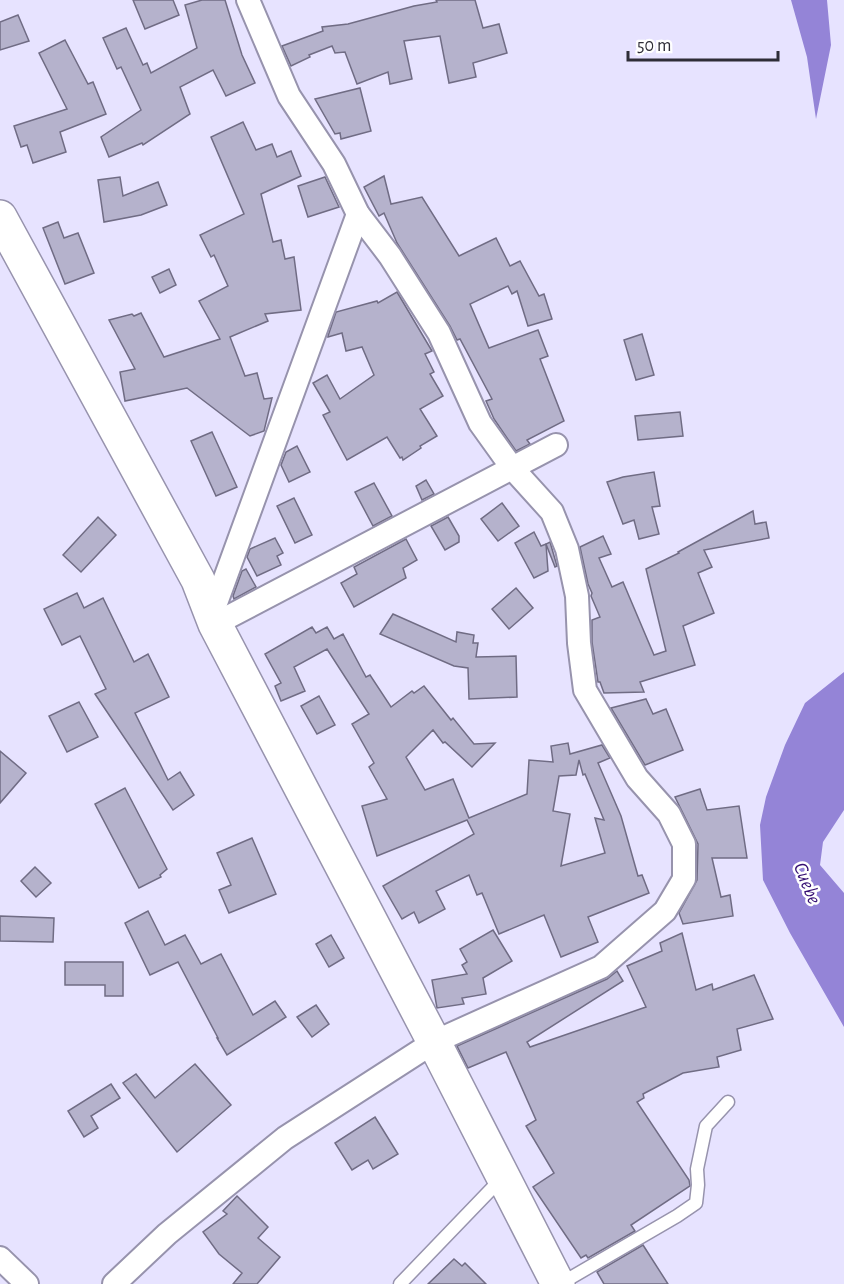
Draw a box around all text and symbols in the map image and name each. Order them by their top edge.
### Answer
scale bar [628,24,778,62]
text: 50 m [637,37,671,55]
water label: Cuebe [790,860,825,908]

